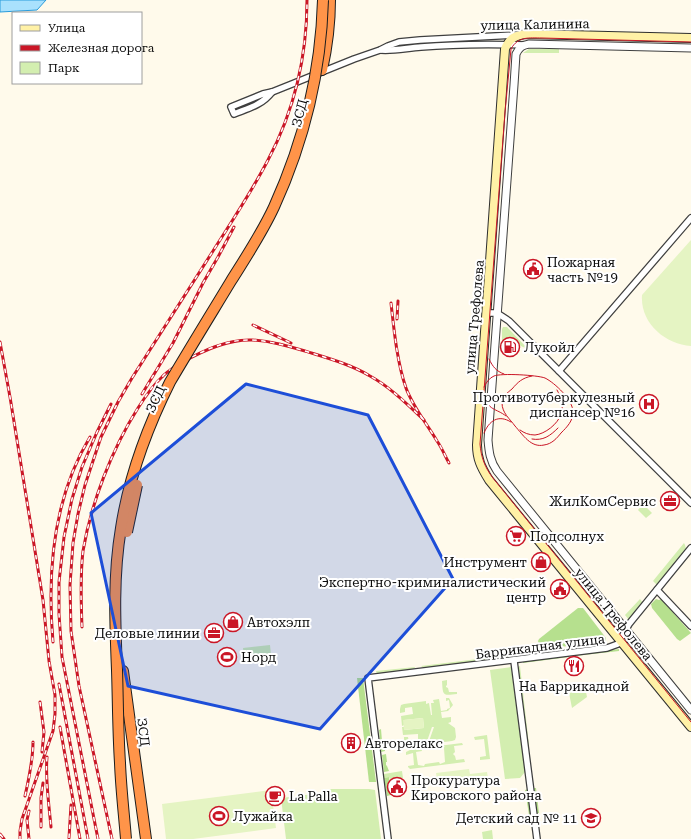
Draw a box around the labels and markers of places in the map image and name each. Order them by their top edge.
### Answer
place label: Пожарная часть №19 [547,255,618,285]
public building icon: Пожарная часть №19 [522,258,544,280]
fuel station icon: Лукойл [499,336,521,358]
place label: Лукойл [524,340,575,355]
place label: Противотуберкулезный диспансер №16 [473,390,635,420]
hospital icon: Противотуберкулезный диспансер №16 [638,393,660,415]
office icon: ЖилКомСервис [659,490,681,512]
place label: ЖилКомСервис [549,494,656,509]
supermarket icon: Подсолнух [505,525,527,547]
place label: Подсолнух [530,529,605,544]
shop icon: Инструмент [530,551,552,573]
place label: Инструмент [443,555,527,570]
place label: Экспертно-криминалистический центр [319,575,546,605]
public building icon: Экспертно-криминалистический центр [549,578,571,600]
shop icon: Автохэлп [222,611,244,633]
place label: Автохэлп [247,615,310,630]
office icon: Деловые линии [203,622,225,644]
place label: Деловые линии [95,626,200,641]
sports icon: Норд [216,646,238,668]
place label: Норд [241,650,276,665]
restaurant icon: На Баррикадной [563,655,585,677]
place label: На Баррикадной [519,679,629,694]
building icon: Авторелакс [340,732,362,754]
place label: Авторелакс [365,736,443,751]
place label: Прокуратура Кировского района [411,773,542,803]
public building icon: Прокуратура Кировского района [386,776,408,798]
cafe icon: La Palla [264,785,286,807]
place label: La Palla [289,789,338,804]
sports icon: Лужайка [208,805,230,827]
school or university icon: Детский сад № 11 [580,807,602,829]
place label: Лужайка [233,809,293,824]
place label: Детский сад № 11 [456,811,577,826]

